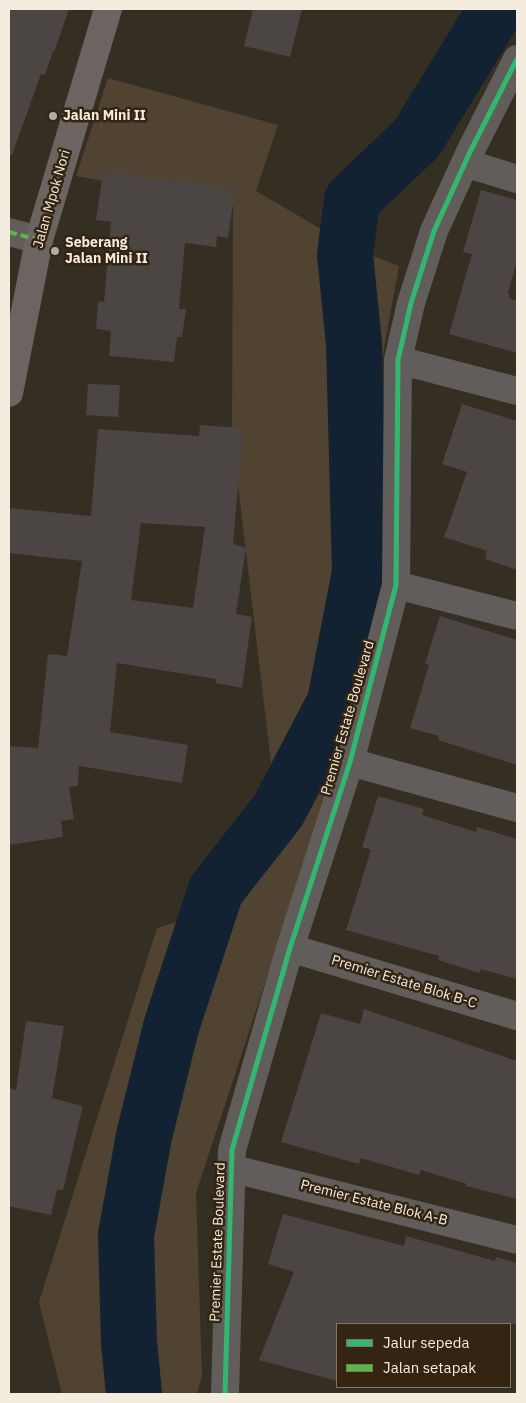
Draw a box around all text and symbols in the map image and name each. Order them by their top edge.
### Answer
place label: Jalan Mini II [63,108,146,124]
marker: Jalan Mini II [47,110,59,122]
street label: Jalan Mpok Nori [30,148,74,250]
place label: Seberang Jalan Mini II [65,235,148,268]
marker: Seberang Jalan Mini II [49,245,61,257]
street label: Premier Estate Boulevard [318,639,378,797]
street label: Premier Estate Blok B-C [329,952,479,1012]
street label: Premier Estate Boulevard [207,1162,229,1322]
street label: Premier Estate Blok A-B [299,1177,449,1229]
legend [336,1323,511,1388]
text: Jalur sepeda [383,1333,470,1352]
text: Jalan setapak [383,1358,476,1377]

